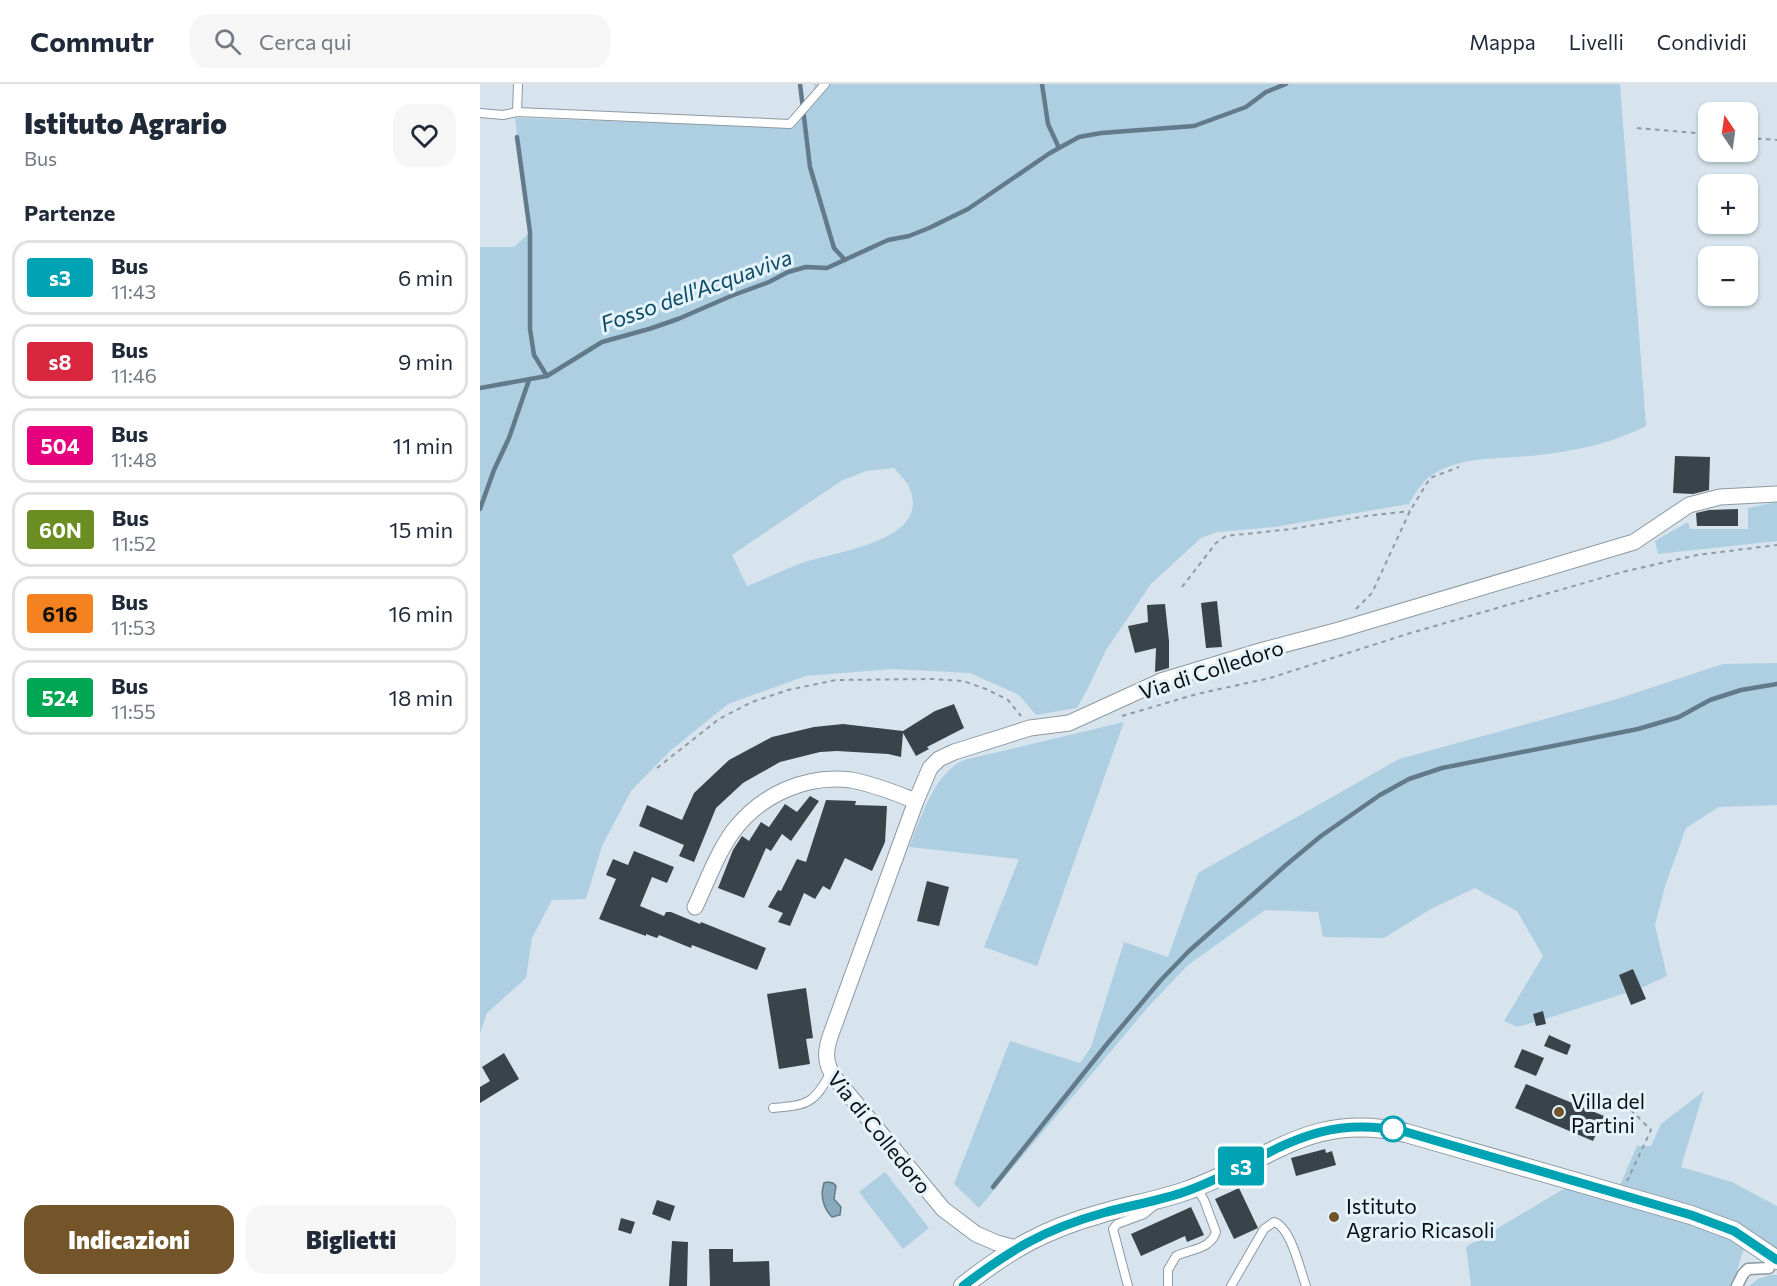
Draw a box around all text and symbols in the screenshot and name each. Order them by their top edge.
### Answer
search box [190,14,610,68]
text: Commutr [30,24,154,58]
icon: search [211,25,244,58]
text: Cerca qui [259,28,352,55]
text: Mappa [1469,29,1536,54]
text: Livelli [1569,29,1624,54]
text: Condividi [1657,29,1747,54]
north arrow [1698,102,1758,162]
map controls [1698,102,1758,306]
button: heart [393,104,456,167]
text: Istituto Agrario [24,106,227,140]
text: Bus [24,146,57,170]
button: + [1698,174,1758,234]
text: Partenze [24,199,115,226]
water label: Fosso dell'Acquaviva [596,243,796,337]
button: − [1698,246,1758,306]
text: Bus [111,252,148,279]
text: 6 min [398,264,453,291]
text: s3 [49,265,71,290]
text: 11:43 [111,279,156,303]
text: Bus [111,336,148,363]
text: 9 min [398,348,453,375]
text: s8 [49,349,71,374]
text: 11:46 [111,363,157,387]
text: Bus [111,420,148,447]
text: 11 min [393,432,453,459]
text: 504 [40,433,80,458]
text: 11:48 [111,447,157,471]
text: Bus [112,504,149,531]
text: 15 min [389,516,453,543]
text: 60N [39,517,82,542]
text: 11:52 [112,531,156,555]
text: Bus [111,588,148,615]
text: 16 min [389,600,453,627]
text: 616 [42,601,78,626]
text: 11:53 [111,615,156,639]
street label: Via di Colledoro [1136,634,1286,704]
text: Bus [111,672,148,699]
text: 18 min [389,684,453,711]
text: 524 [42,685,78,710]
text: 11:55 [111,699,156,723]
street label: Via di Colledoro [823,1066,937,1198]
place label: Villa del Partini [1571,1088,1645,1137]
marker: Villa del Partini [1552,1105,1566,1119]
unlabelled marker [1380,1116,1406,1142]
line badge: s3 [1214,1146,1268,1186]
text: s3 [1230,1154,1252,1179]
place label: Istituto Agrario Ricasoli [1346,1193,1495,1242]
button: Indicazioni [24,1205,234,1274]
button: Biglietti [246,1205,456,1274]
marker: Istituto Agrario Ricasoli [1327,1210,1341,1224]

